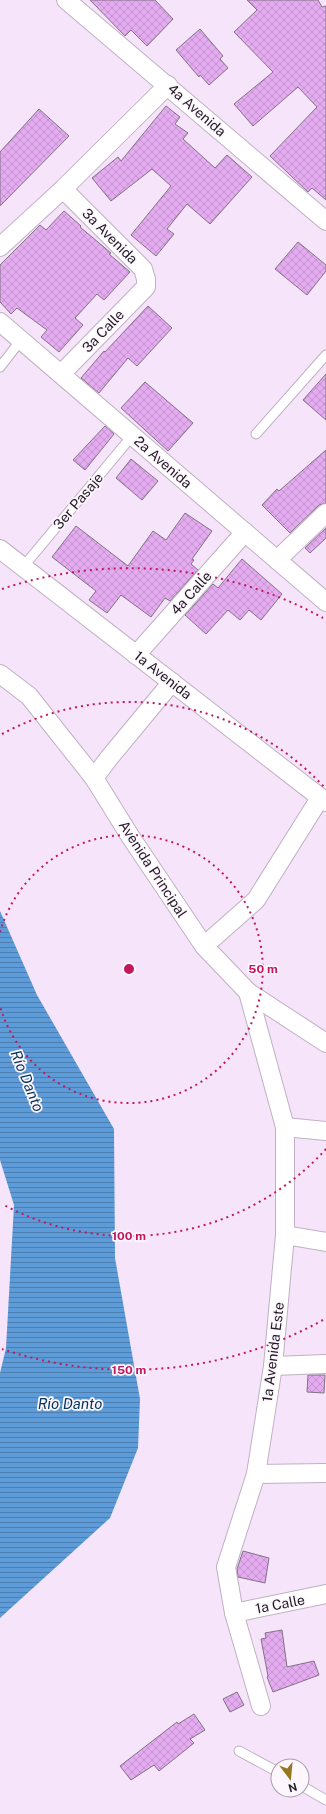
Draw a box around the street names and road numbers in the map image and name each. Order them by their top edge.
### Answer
street label: 4a Avenida [165,80,229,140]
street label: 3a Avenida [79,205,141,267]
street label: 3a Calle [79,306,127,356]
street label: 2a Avenida [131,433,195,491]
street label: 3er Pasaje [50,470,106,532]
street label: 4a Calle [167,568,215,618]
street label: 1a Avenida [131,648,195,702]
street label: Avenida Principal [116,818,190,920]
street label: 1a Avenida Este [259,1301,287,1403]
street label: 1a Calle [254,1591,306,1617]

